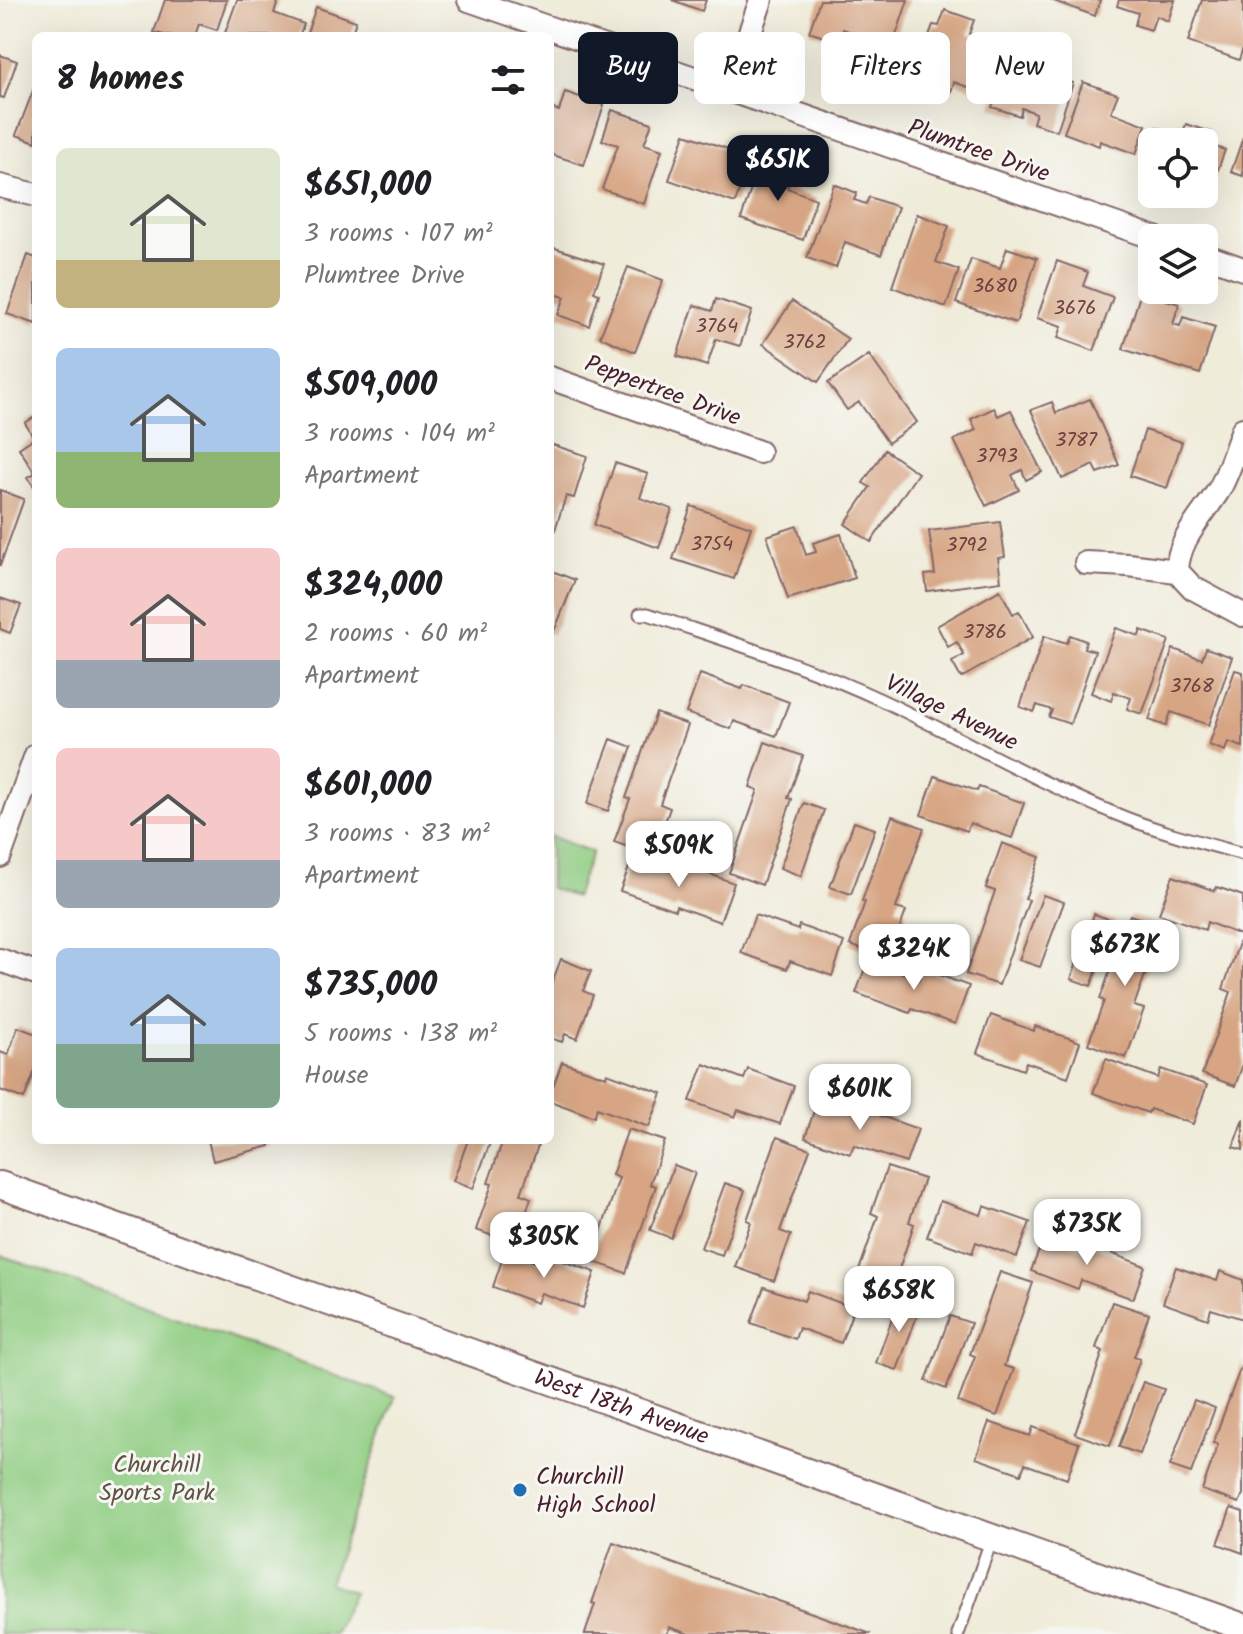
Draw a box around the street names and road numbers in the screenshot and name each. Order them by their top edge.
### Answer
street label: Plumtree Drive [902,109,1055,194]
street label: Peppertree Drive [579,345,746,438]
street label: Village Avenue [878,664,1025,763]
street label: West 18th Avenue [528,1358,714,1457]

